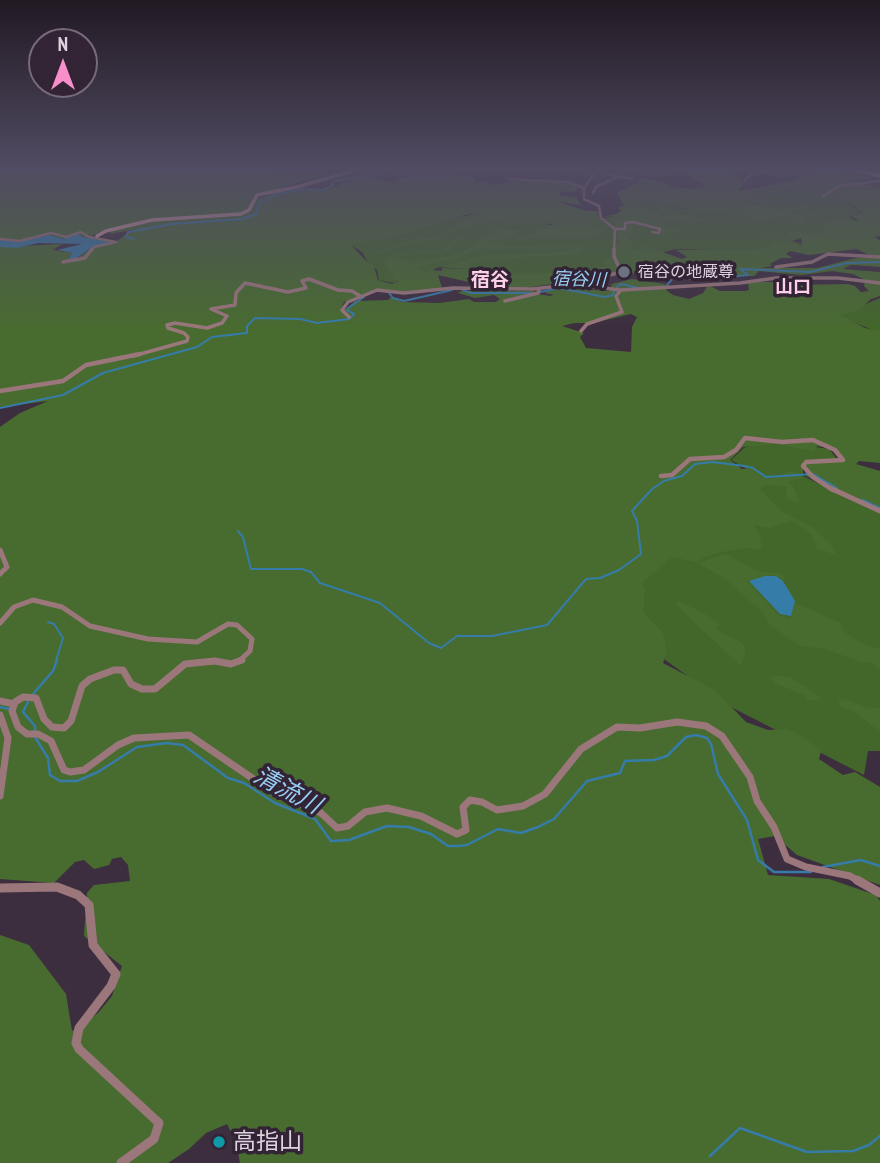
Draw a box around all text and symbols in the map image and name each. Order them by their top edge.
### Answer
north arrow [28,28,98,98]
text: N [58,32,68,56]
place label: 宿谷の地蔵尊 [638,262,734,282]
marker: 宿谷の地蔵尊 [616,264,632,280]
water label: 宿谷川 [552,268,606,292]
district label: 宿谷 [471,270,509,292]
district label: 山口 [775,277,811,299]
water label: 清流川 [248,761,326,821]
place label: 高指山 [233,1128,302,1156]
marker: 高指山 [211,1134,227,1150]

